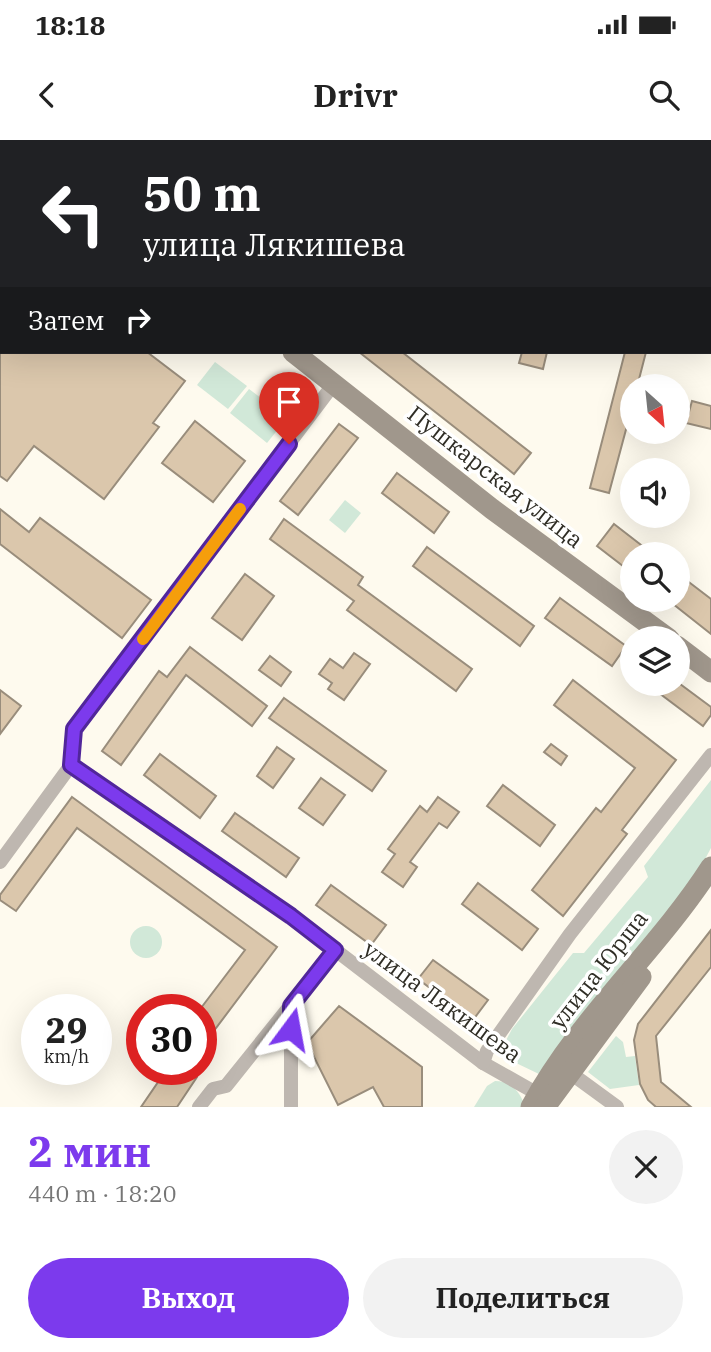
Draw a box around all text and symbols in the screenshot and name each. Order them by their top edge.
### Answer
text: 18:18 [35,8,105,42]
text: Drivr [313,74,398,116]
icon: back [28,76,66,114]
icon: search [645,76,683,114]
text: 50 m [143,161,261,224]
icon: left [28,168,119,259]
text: улица Лякишева [143,223,406,265]
icon: right [119,301,157,339]
text: Затем [28,303,105,337]
pin [259,372,319,444]
north arrow [620,374,690,444]
map controls [620,374,690,696]
icon: arrive [270,383,308,421]
street label: Пушкарская улица [402,398,590,554]
button: sound [620,458,690,528]
button: search [620,542,690,612]
button: layers [620,626,690,696]
street label: улица Юрша [542,903,654,1035]
street label: улица Лякишева [358,933,528,1069]
position arrow [254,992,328,1066]
speed limit sign: 30 [126,994,217,1085]
text: 29 [45,1007,88,1053]
text: km/h [44,1045,89,1068]
text: 2 мин [28,1124,151,1179]
button: close [609,1130,683,1204]
text: 440 m · 18:20 [28,1178,177,1208]
button: Выход [28,1258,349,1338]
button: Поделиться [363,1258,683,1338]

